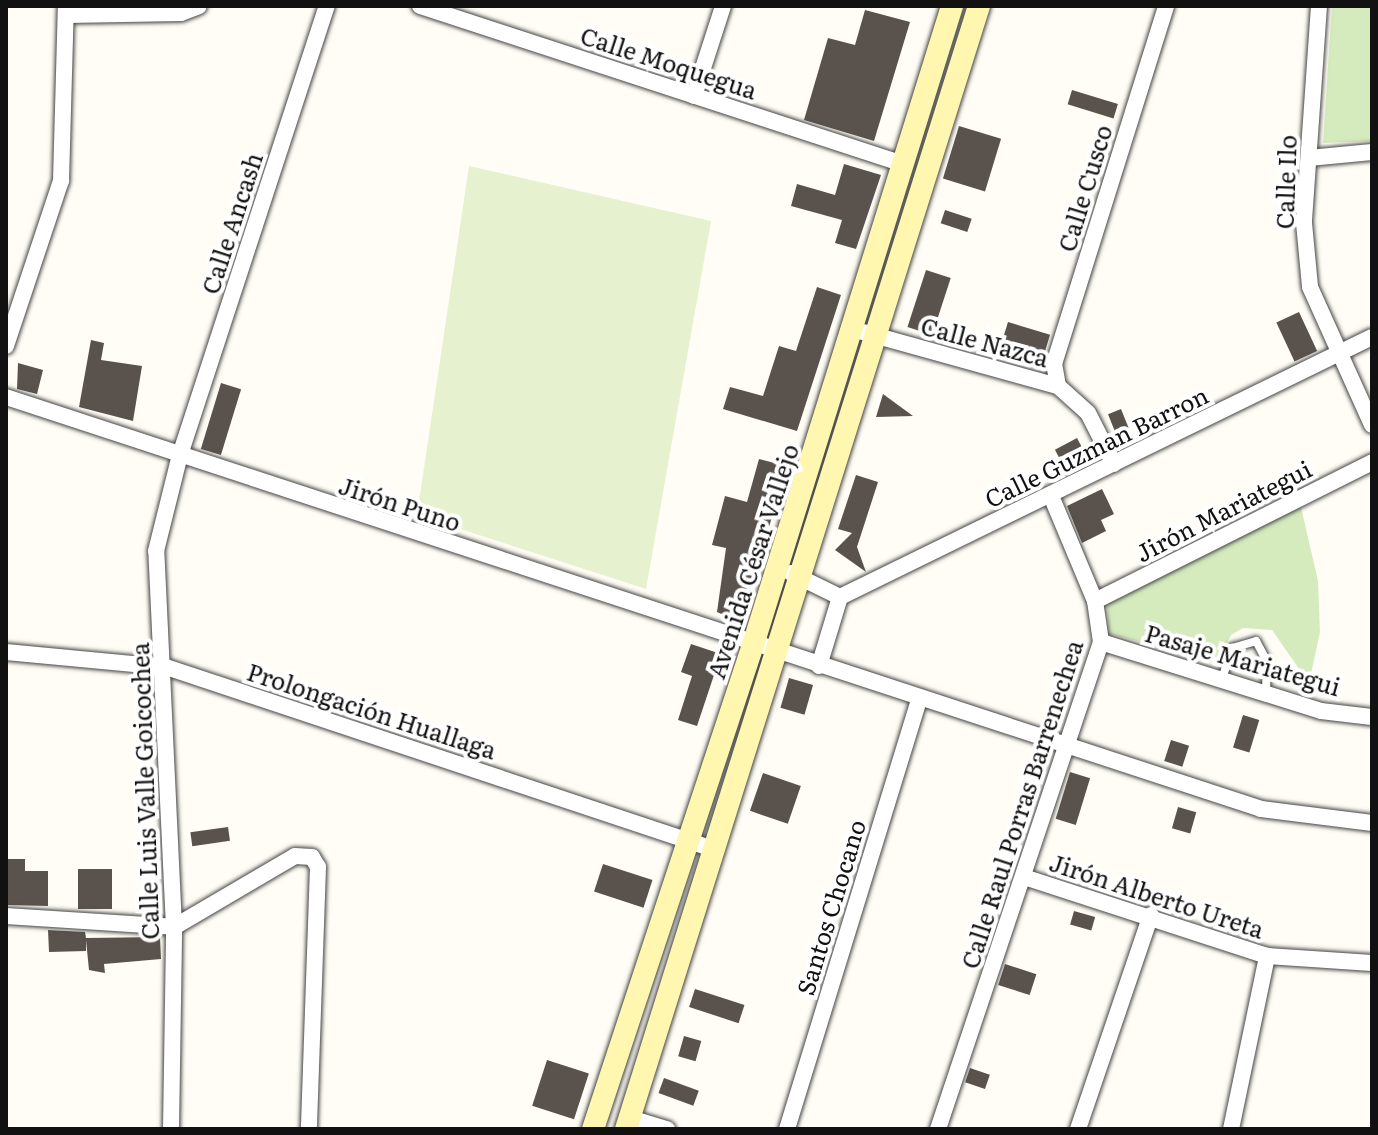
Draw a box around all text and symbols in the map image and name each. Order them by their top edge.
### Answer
street label: Calle Moquegua [577,20,761,104]
street label: Calle Cusco [1051,121,1117,255]
street label: Calle Ilo [1269,134,1301,230]
street label: Calle Ancash [195,149,267,297]
street label: Calle Nazca [918,310,1052,372]
street label: Calle Guzman Barron [980,379,1212,513]
street label: Avenida César Vallejo [700,440,804,682]
street label: Jirón Mariategui [1130,453,1316,567]
street label: Jirón Puno [335,470,465,536]
street label: Pasaje Mariategui [1142,617,1344,701]
street label: Calle Raul Porras Barrenechea [954,636,1088,972]
street label: Calle Luis Valle Goicochea [124,642,164,940]
street label: Prolongación Huallaga [244,656,500,764]
street label: Santos Chocano [790,816,870,998]
street label: Jirón Alberto Ureta [1046,847,1268,943]

